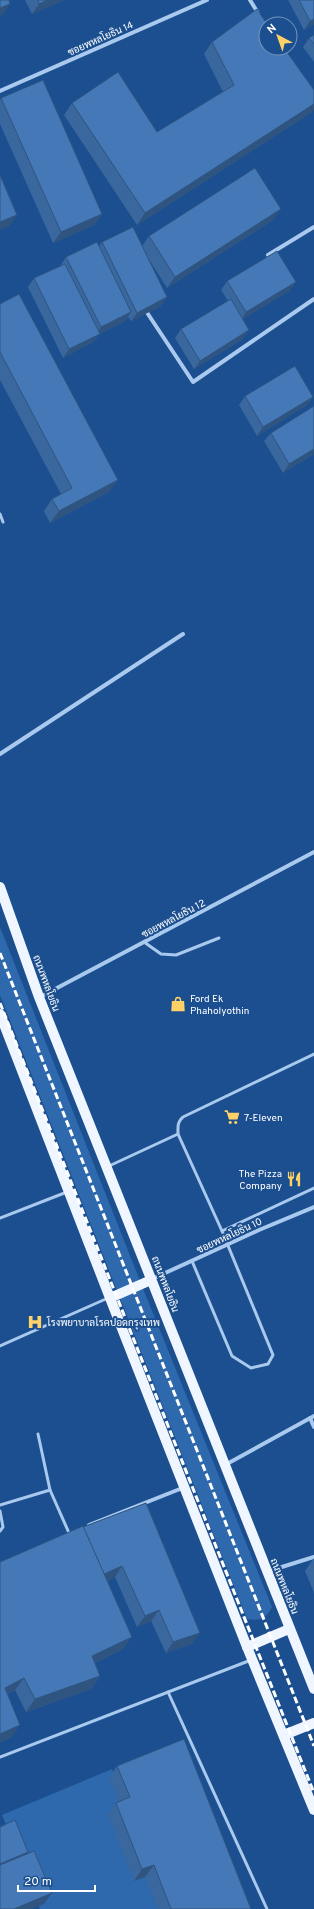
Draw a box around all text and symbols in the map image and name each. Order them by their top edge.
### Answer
north arrow [258,16,298,56]
street label: ซอยพหลโยธิน 14 [65,18,135,60]
text: N [265,21,280,37]
street label: ซอยพหลโยธิน 12 [139,896,208,942]
street label: ถนนพหลโยธิน [29,953,63,1014]
place label: Ford Ek Phaholyothin [190,993,249,1018]
shop icon: Ford Ek Phaholyothin [169,995,187,1013]
supermarket icon: 7-Eleven [223,1108,241,1126]
place label: 7-Eleven [244,1112,283,1125]
place label: The Pizza Company [238,1168,282,1193]
restaurant icon: The Pizza Company [285,1170,303,1188]
street label: ซอยพหลโยธิน 10 [194,1215,265,1257]
street label: ถนนพหลโยธิน [148,1254,182,1315]
hospital icon: โรงพยาบาลโรคปอดกรุงเทพ [26,1313,44,1331]
place label: โรงพยาบาลโรคปอดกรุงเทพ [46,1316,160,1330]
street label: ถนนพหลโยธิน [266,1556,302,1616]
scale bar [18,1867,95,1893]
text: 20 m [24,1874,52,1890]

